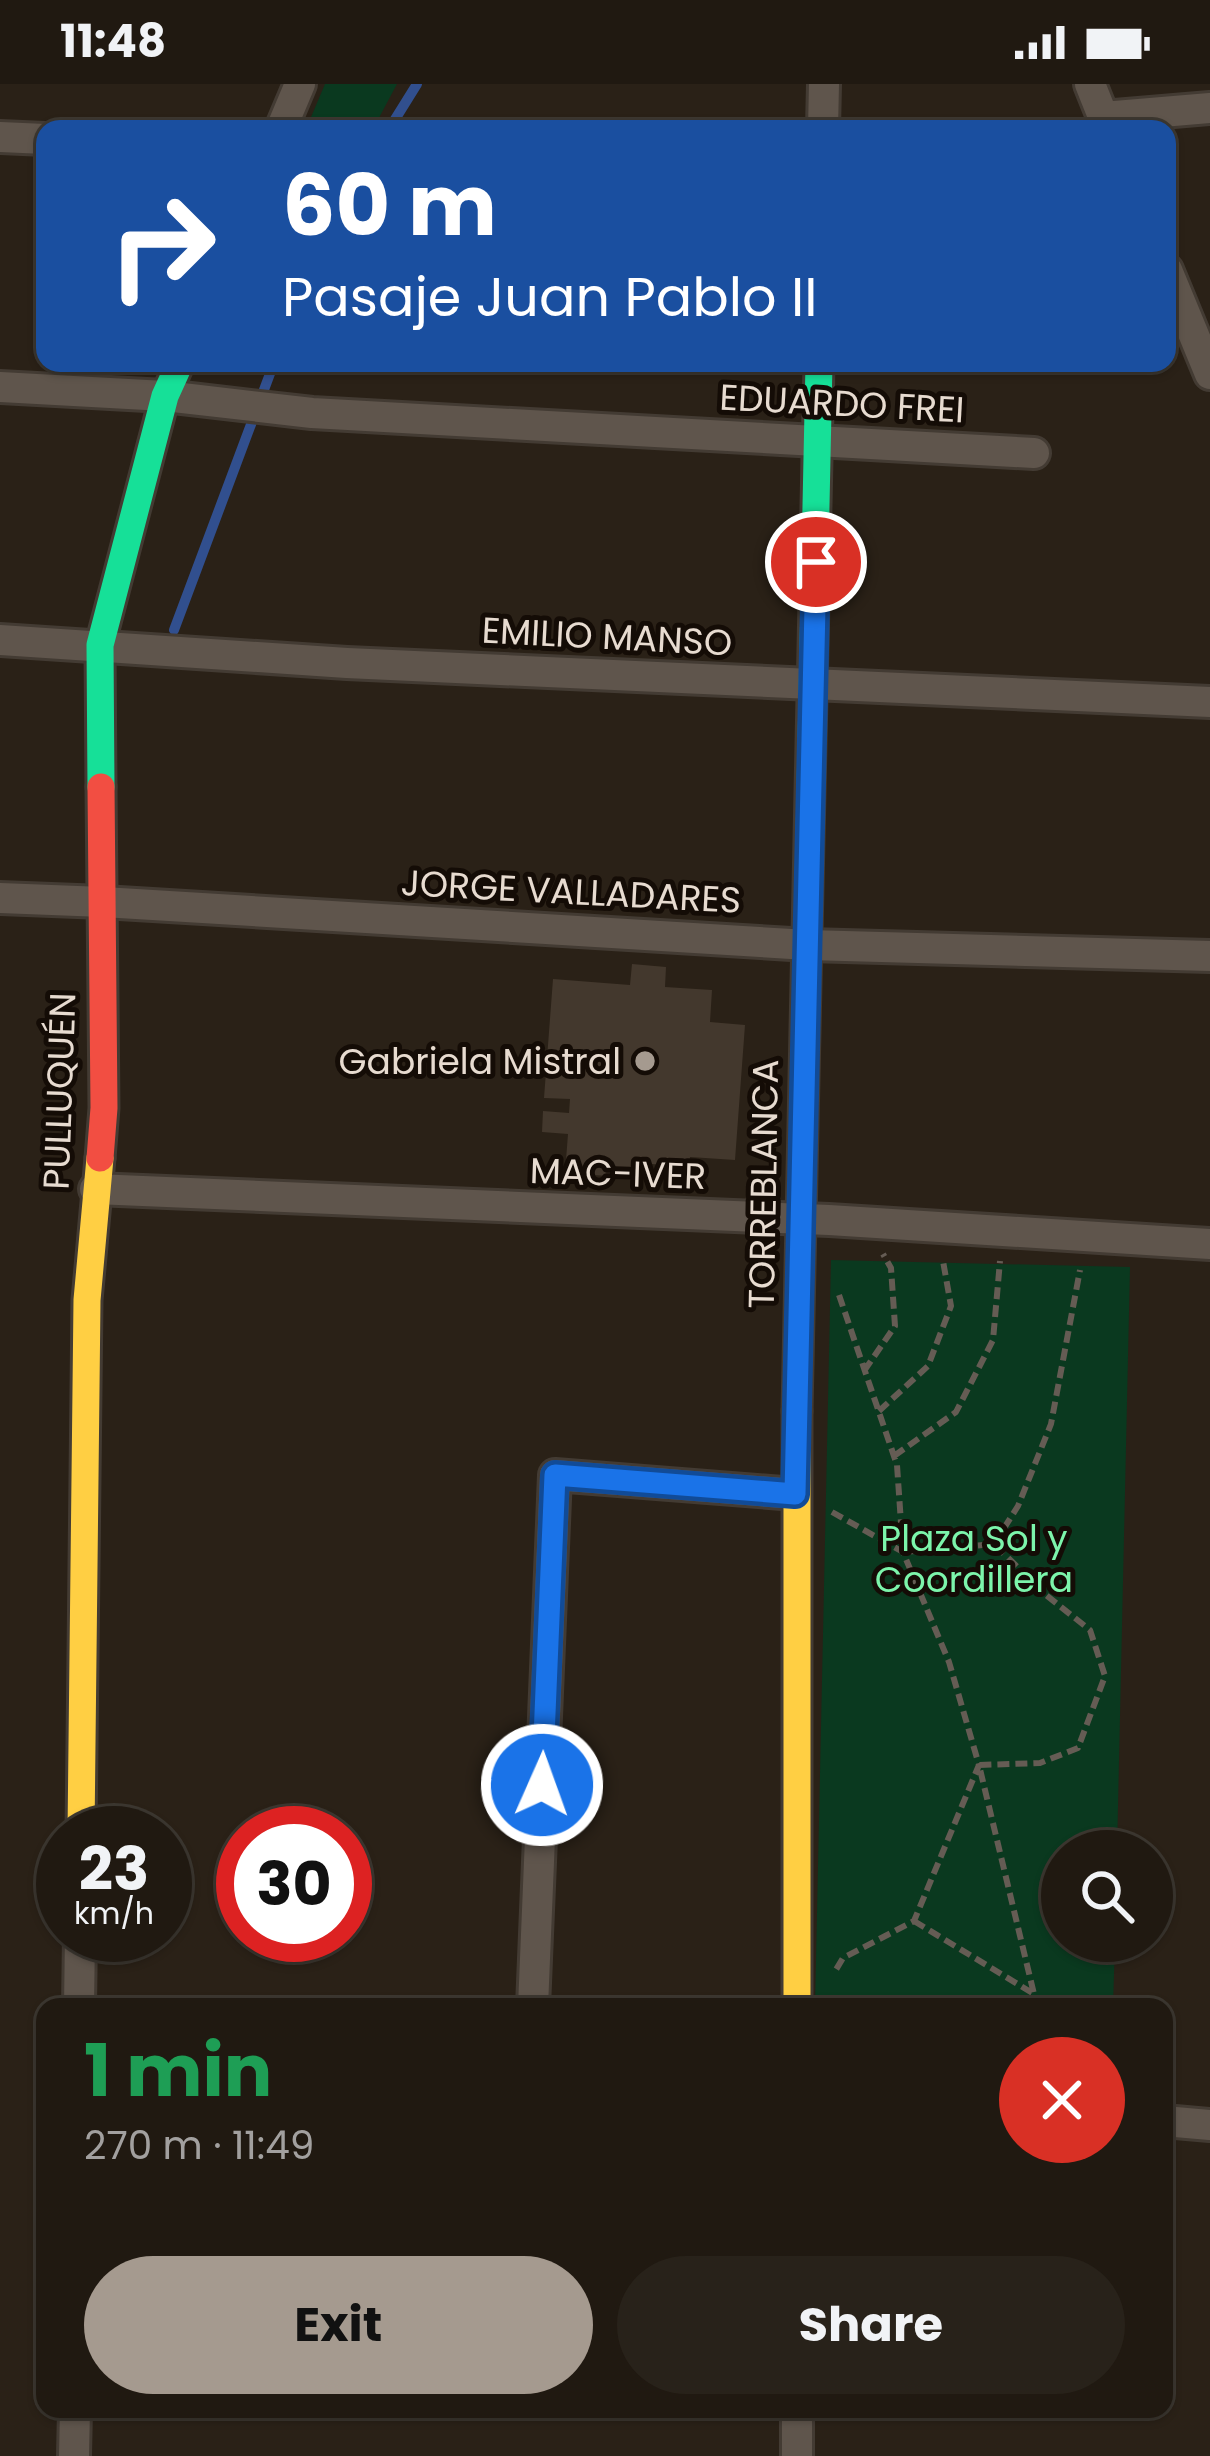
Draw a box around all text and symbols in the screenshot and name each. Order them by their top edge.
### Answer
text: 11:48 [60,10,166,73]
text: 60 m [282,147,497,264]
icon: right [84,168,240,324]
text: Pasaje Juan Pablo II [282,259,818,335]
street label: EDUARDO FREI [718,372,966,435]
pin [765,511,867,613]
icon: arrive [783,529,849,595]
street label: EMILIO MANSO [480,604,733,669]
street label: JORGE VALLADARES [400,857,742,926]
street label: PULLUQUÉN [31,992,88,1190]
place label: Gabriela Mistral [339,1036,621,1087]
marker: Gabriela Mistral [632,1048,658,1074]
street label: TORREBLANCA [736,1059,791,1309]
street label: MAC-IVER [529,1145,707,1202]
park label: Plaza Sol y Coordillera [875,1513,1073,1605]
position arrow [479,1722,605,1848]
speed limit sign: 30 [216,1806,372,1962]
text: 23 [79,1827,149,1911]
map controls [1041,1830,1173,1962]
button: search [1041,1830,1173,1962]
text: km/h [74,1892,154,1935]
text: 1 min [84,2020,272,2121]
button: close [999,2037,1125,2163]
text: 270 m · 11:49 [84,2118,314,2173]
button: Exit [84,2256,593,2394]
button: Share [617,2256,1125,2394]

